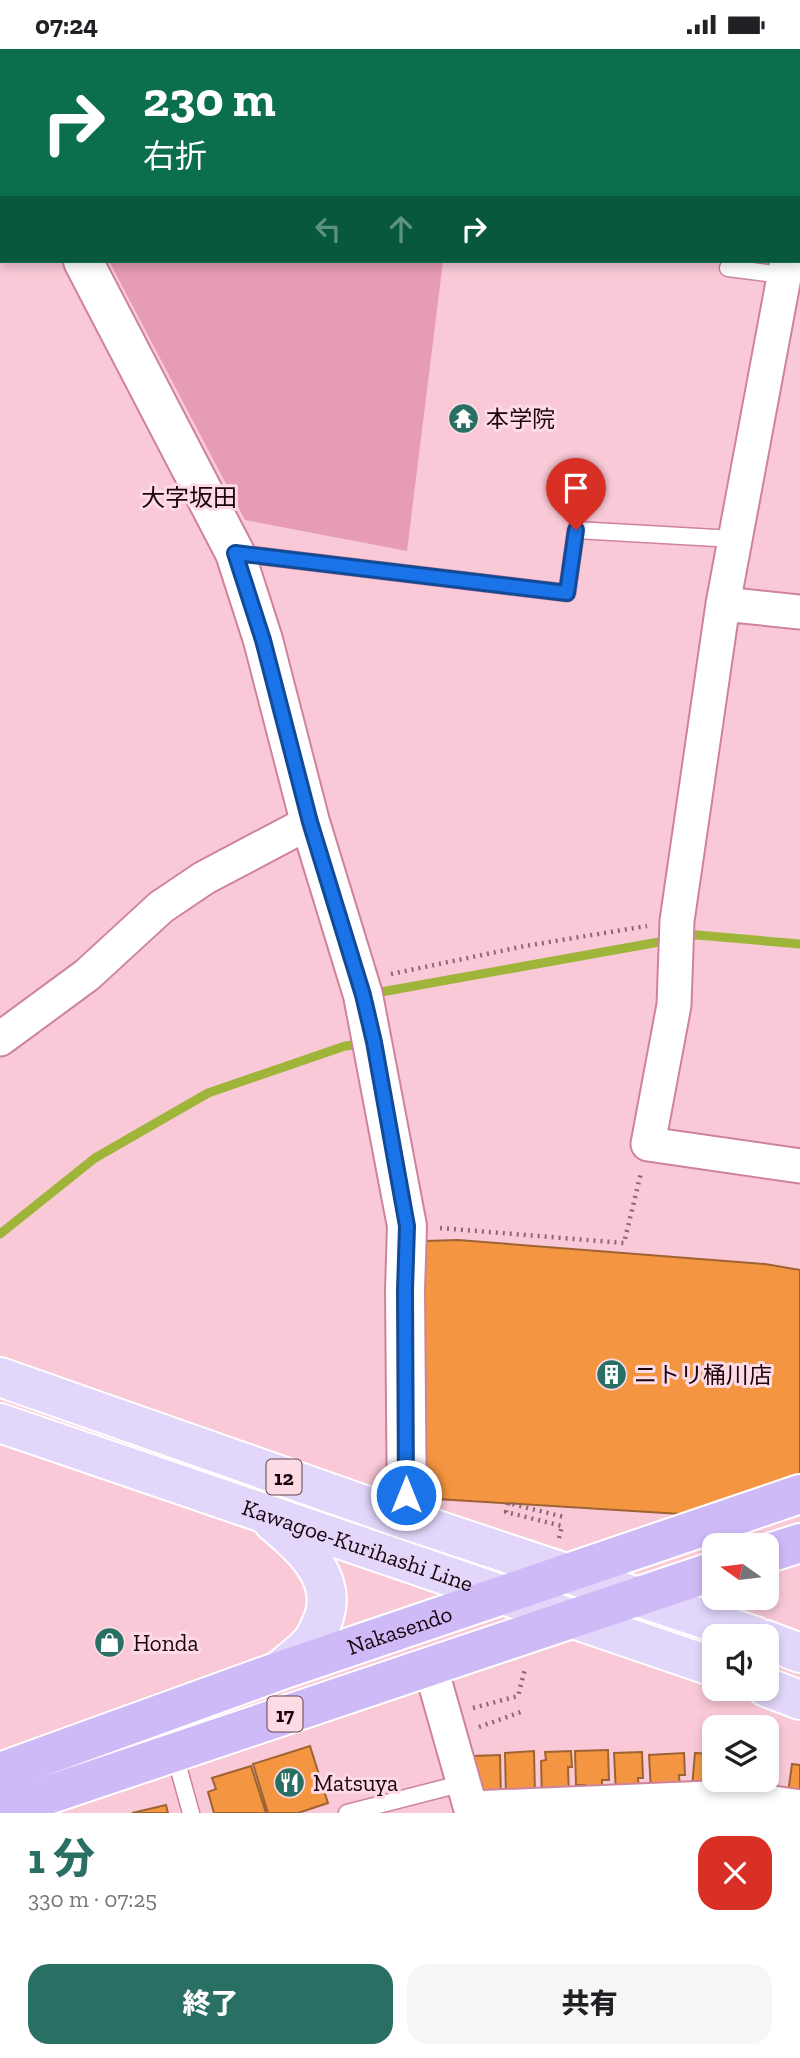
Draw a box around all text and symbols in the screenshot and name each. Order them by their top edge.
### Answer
text: 07:24 [35,9,98,41]
text: 230 m [143,70,276,129]
icon: right [28,77,119,168]
text: 右折 [143,137,207,175]
icon: left [309,210,347,248]
icon: ahead [382,210,420,248]
icon: right [455,210,493,248]
temple icon: 本学院 [446,402,480,436]
place label: 本学院 [486,405,555,433]
pin [546,458,606,530]
icon: arrive [557,469,595,507]
district label: 大字坂田 [141,483,237,512]
building icon: ニトリ桶川店 [594,1358,628,1392]
place label: ニトリ桶川店 [634,1361,772,1389]
position arrow [369,1458,443,1532]
road number: 12 [266,1459,302,1495]
street label: Kawagoe-Kurihashi Line [239,1493,477,1598]
north arrow [702,1533,779,1610]
map controls [702,1533,779,1792]
street label: Nakasendo [343,1599,456,1661]
button: sound [702,1624,779,1701]
shop icon: Honda [93,1626,127,1660]
place label: Honda [133,1629,199,1657]
road number: 17 [268,1697,302,1731]
button: layers [702,1715,779,1792]
restaurant icon: Matsuya [273,1766,307,1800]
place label: Matsuya [313,1769,398,1797]
text: 1 分 [28,1833,95,1884]
button: close [698,1836,772,1910]
text: 330 m · 07:25 [28,1885,157,1913]
button: 終了 [28,1964,393,2044]
button: 共有 [407,1964,772,2044]

